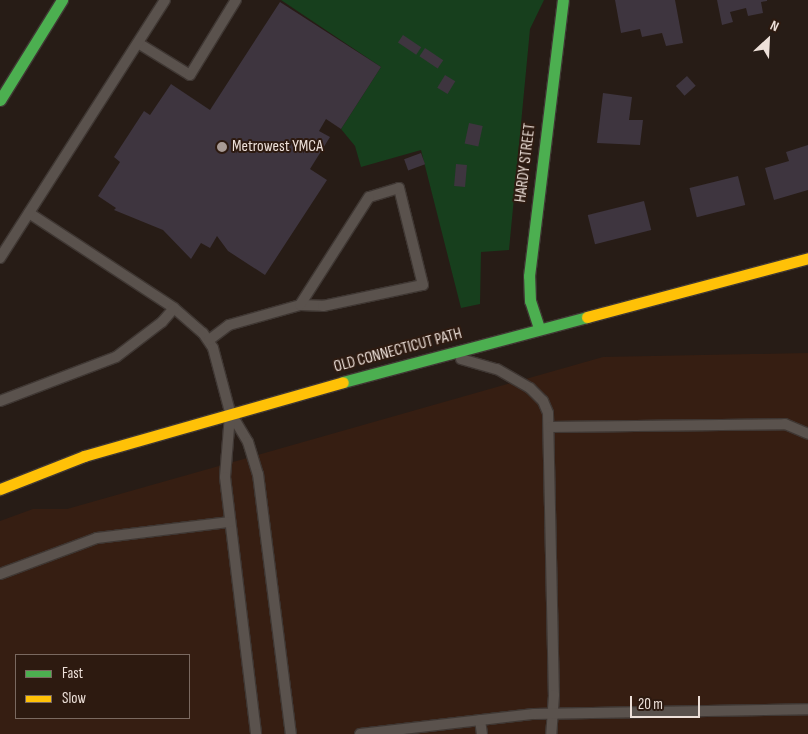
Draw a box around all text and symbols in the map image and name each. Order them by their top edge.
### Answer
north arrow [743,15,793,65]
text: N [768,17,782,35]
street label: HARDY STREET [512,122,540,204]
place label: Metrowest YMCA [232,137,323,157]
marker: Metrowest YMCA [216,141,228,153]
street label: OLD CONNECTICUT PATH [332,325,464,377]
legend [15,654,190,719]
text: Fast [62,664,83,683]
scale bar [633,686,703,718]
text: Slow [62,689,86,708]
text: 20 m [638,695,663,714]

